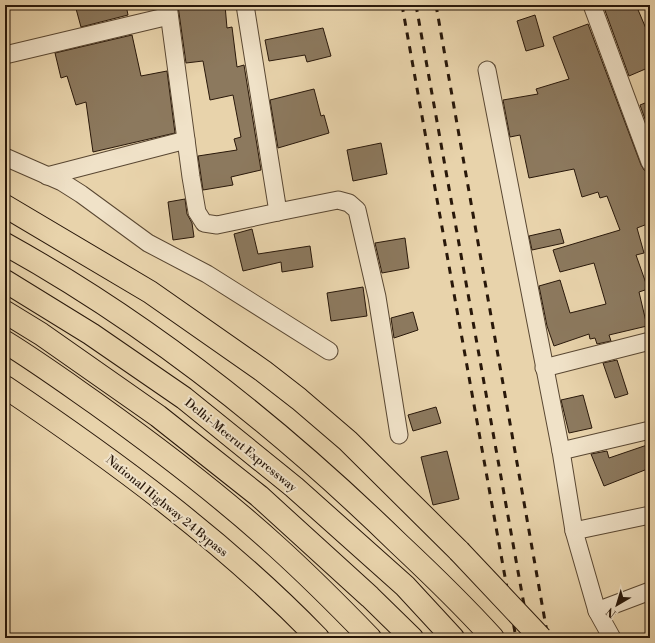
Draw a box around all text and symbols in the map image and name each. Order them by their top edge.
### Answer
street label: Delhi-Meerut Expressway [182,396,300,495]
street label: National Highway 24 Bypass [103,453,231,560]
north arrow [597,585,637,625]
text: N [603,604,619,620]

